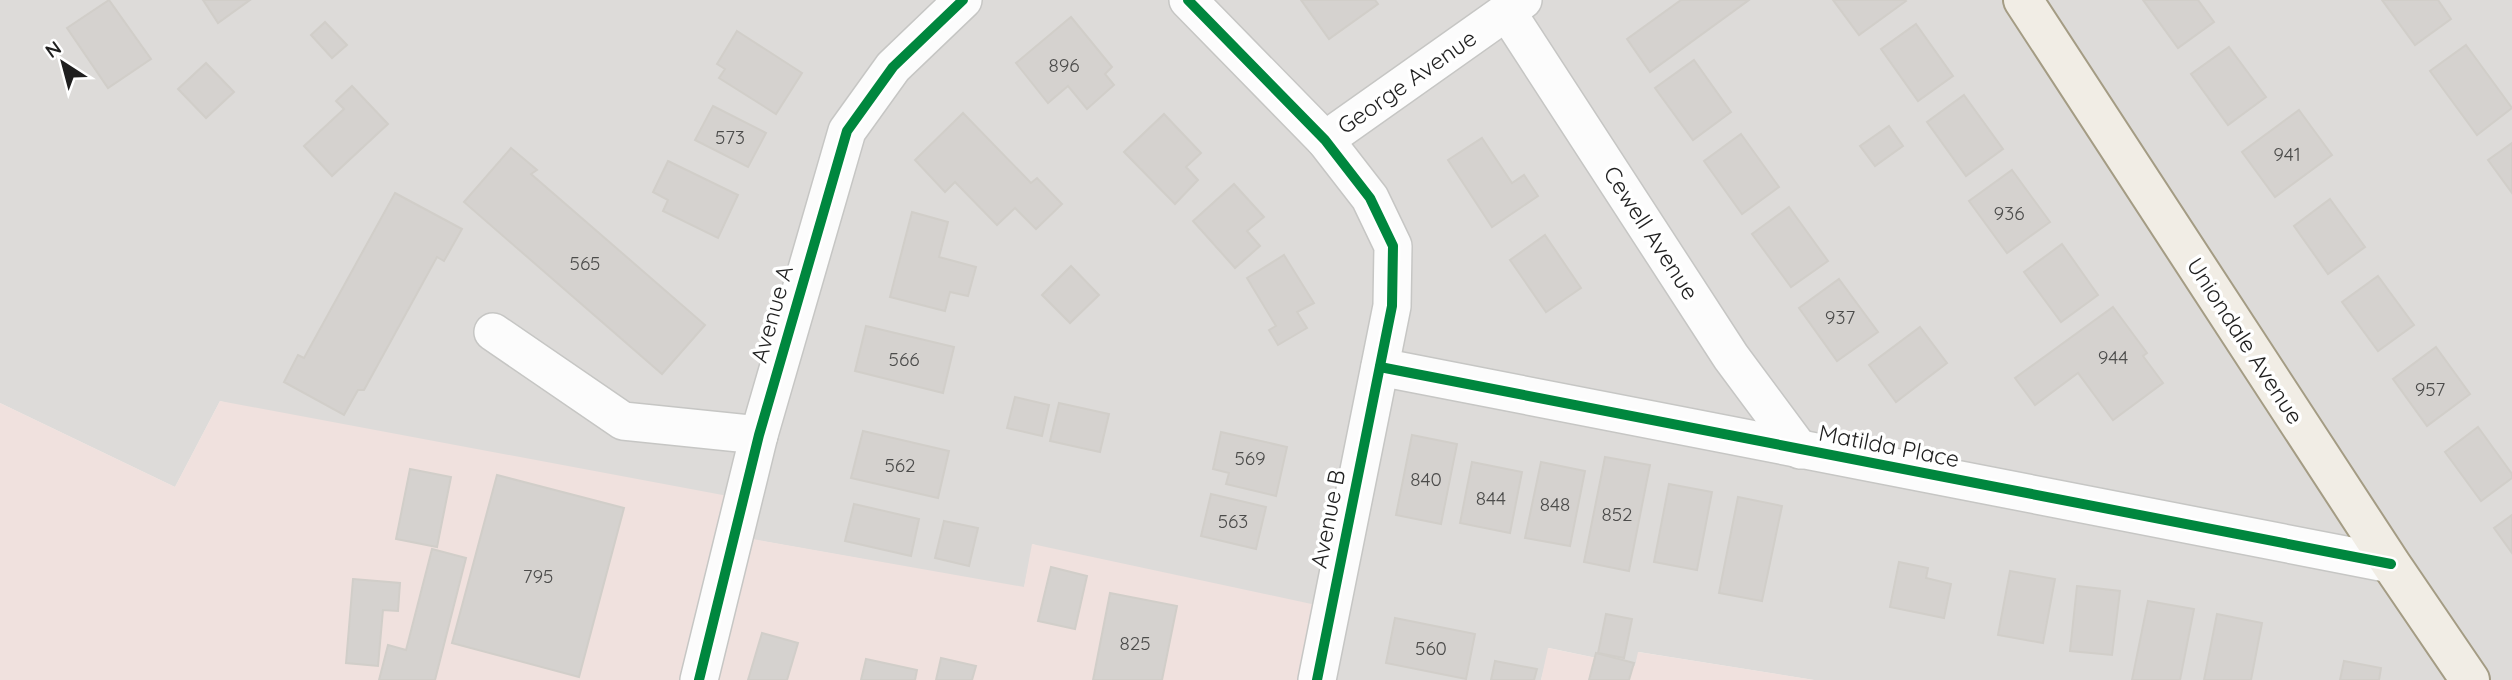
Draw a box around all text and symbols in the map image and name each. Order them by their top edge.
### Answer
street label: George Avenue [1332,23,1482,140]
north arrow [28,28,98,98]
text: N [40,35,66,63]
house number: 896 [1048,53,1080,77]
house number: 573 [715,125,745,149]
house number: 941 [2273,142,2301,166]
street label: Cewell Avenue [1597,160,1705,305]
house number: 936 [1994,201,2024,225]
house number: 565 [570,251,600,275]
street label: Uniondale Avenue [2181,252,2310,429]
street label: Avenue A [744,262,799,366]
house number: 937 [1825,305,1855,329]
house number: 944 [2098,345,2128,369]
house number: 566 [889,347,919,371]
house number: 957 [2415,377,2446,401]
street label: Matilda Place [1816,418,1962,473]
house number: 569 [1234,446,1266,470]
house number: 562 [884,453,916,477]
street label: Avenue B [1304,467,1351,571]
house number: 840 [1410,467,1442,491]
house number: 844 [1476,486,1506,510]
house number: 848 [1540,492,1570,516]
house number: 852 [1601,502,1633,526]
house number: 563 [1218,509,1248,533]
house number: 795 [523,564,553,588]
house number: 825 [1119,631,1151,655]
house number: 560 [1415,636,1447,660]

